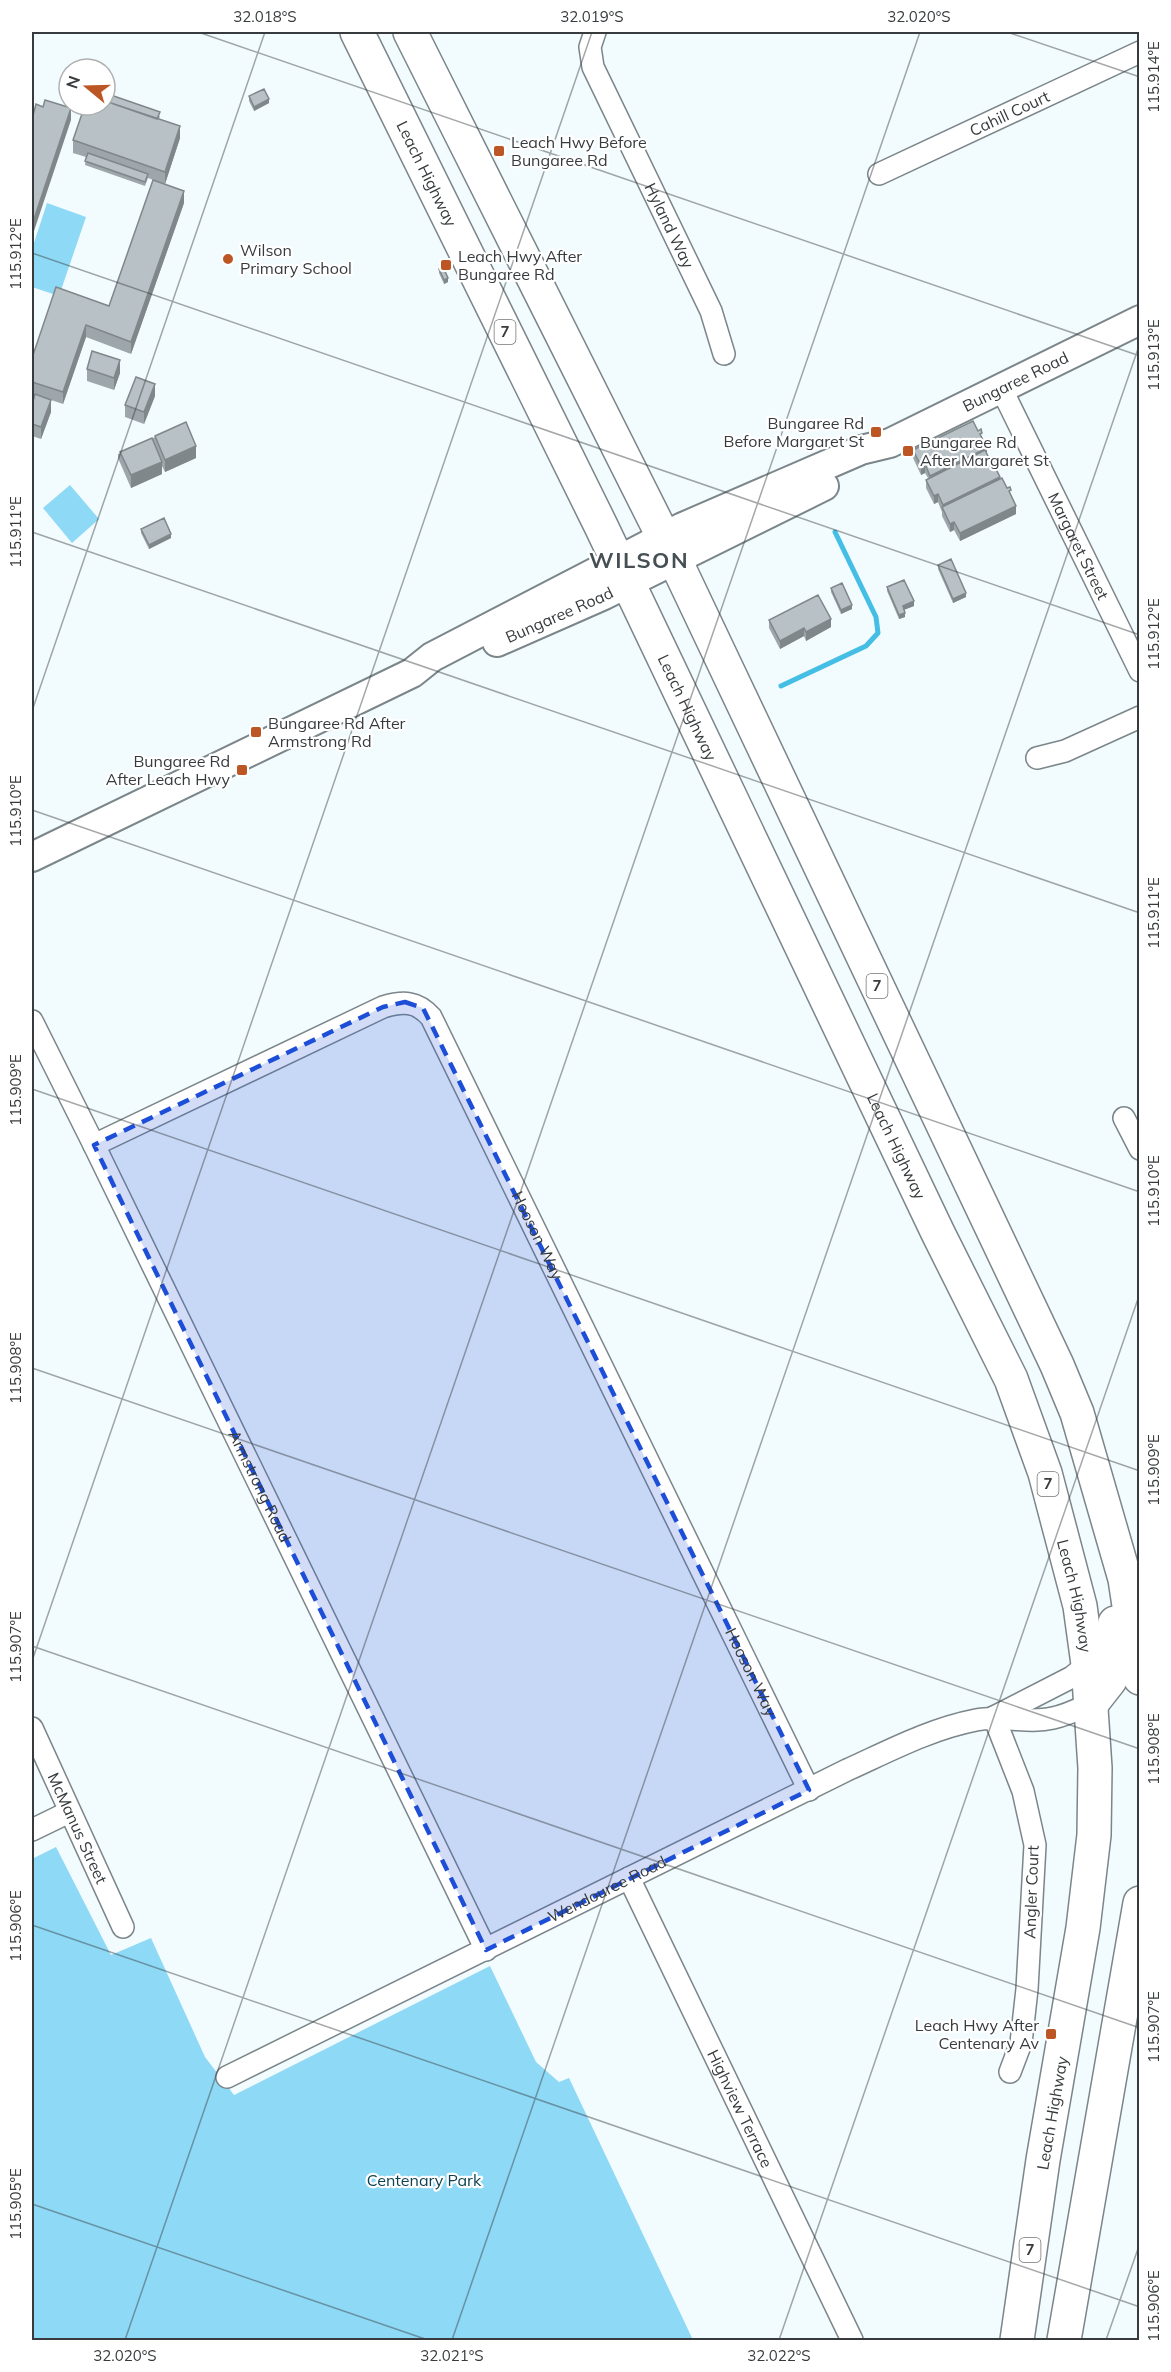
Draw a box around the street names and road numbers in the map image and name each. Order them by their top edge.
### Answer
street label: Cahill Court [966,86,1053,140]
street label: Leach Highway [392,118,462,230]
street label: Hyland Way [641,180,699,272]
road number: 7 [494,320,516,344]
street label: Bungaree Road [959,347,1072,416]
street label: Margaret Street [1044,489,1113,603]
street label: Bungaree Road [502,582,616,647]
street label: Leach Highway [654,651,722,764]
road number: 7 [866,974,888,998]
street label: Leach Highway [863,1090,931,1203]
street label: Hooson Way [508,1188,568,1283]
street label: Armstrong Road [224,1427,296,1545]
road number: 7 [1038,1472,1058,1496]
street label: Leach Highway [1053,1537,1096,1654]
street label: Hooson Way [721,1624,782,1720]
street label: McManus Street [44,1769,112,1887]
street label: Angler Court [1019,1844,1043,1939]
street label: Wendouree Road [544,1851,669,1927]
street label: Highview Terrace [703,2046,777,2171]
street label: Leach Highway [1032,2054,1072,2171]
road number: 7 [1020,2238,1040,2262]

